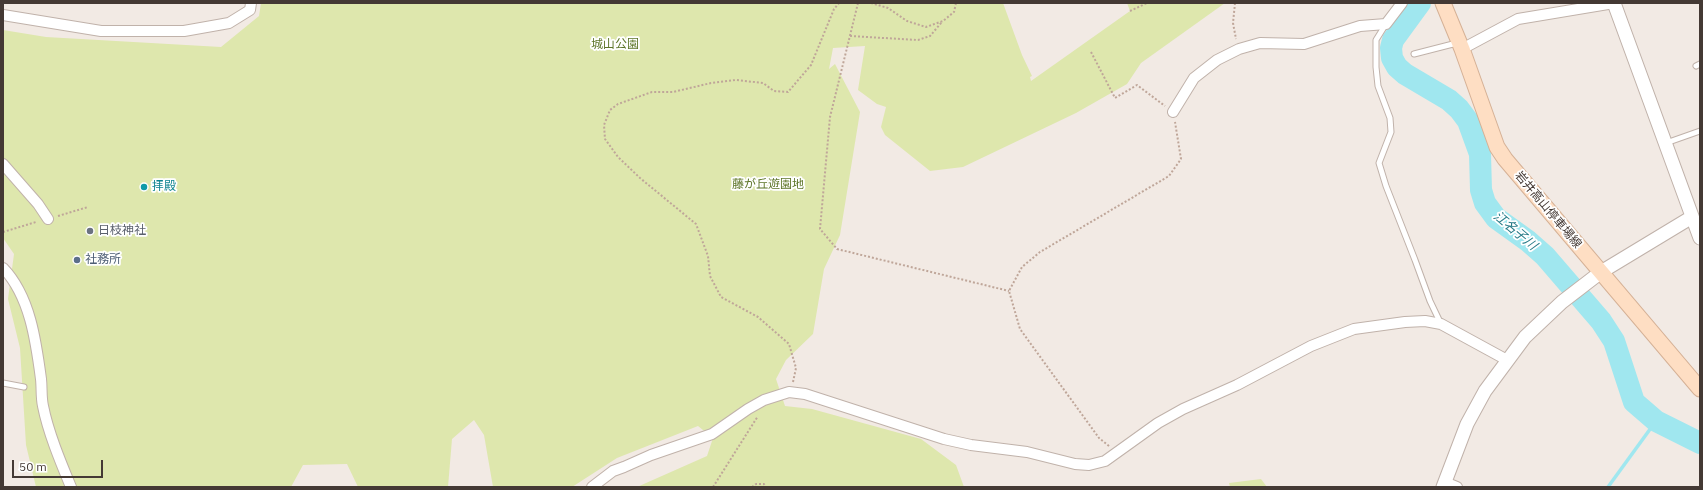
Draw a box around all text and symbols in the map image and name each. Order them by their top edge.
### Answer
park label: 城山公園 [591,38,639,52]
street label: 岩井高山停車場線 [1512,169,1584,251]
park label: 藤が丘遊園地 [732,178,804,192]
place label: 拝殿 [152,180,176,194]
marker: 拝殿 [139,182,149,192]
water label: 江名子川 [1490,208,1540,254]
place label: 日枝神社 [98,224,146,238]
marker: 日枝神社 [85,226,95,236]
place label: 社務所 [85,253,121,267]
marker: 社務所 [72,255,82,265]
scale bar [14,452,105,478]
text: 50 m [19,459,47,474]

